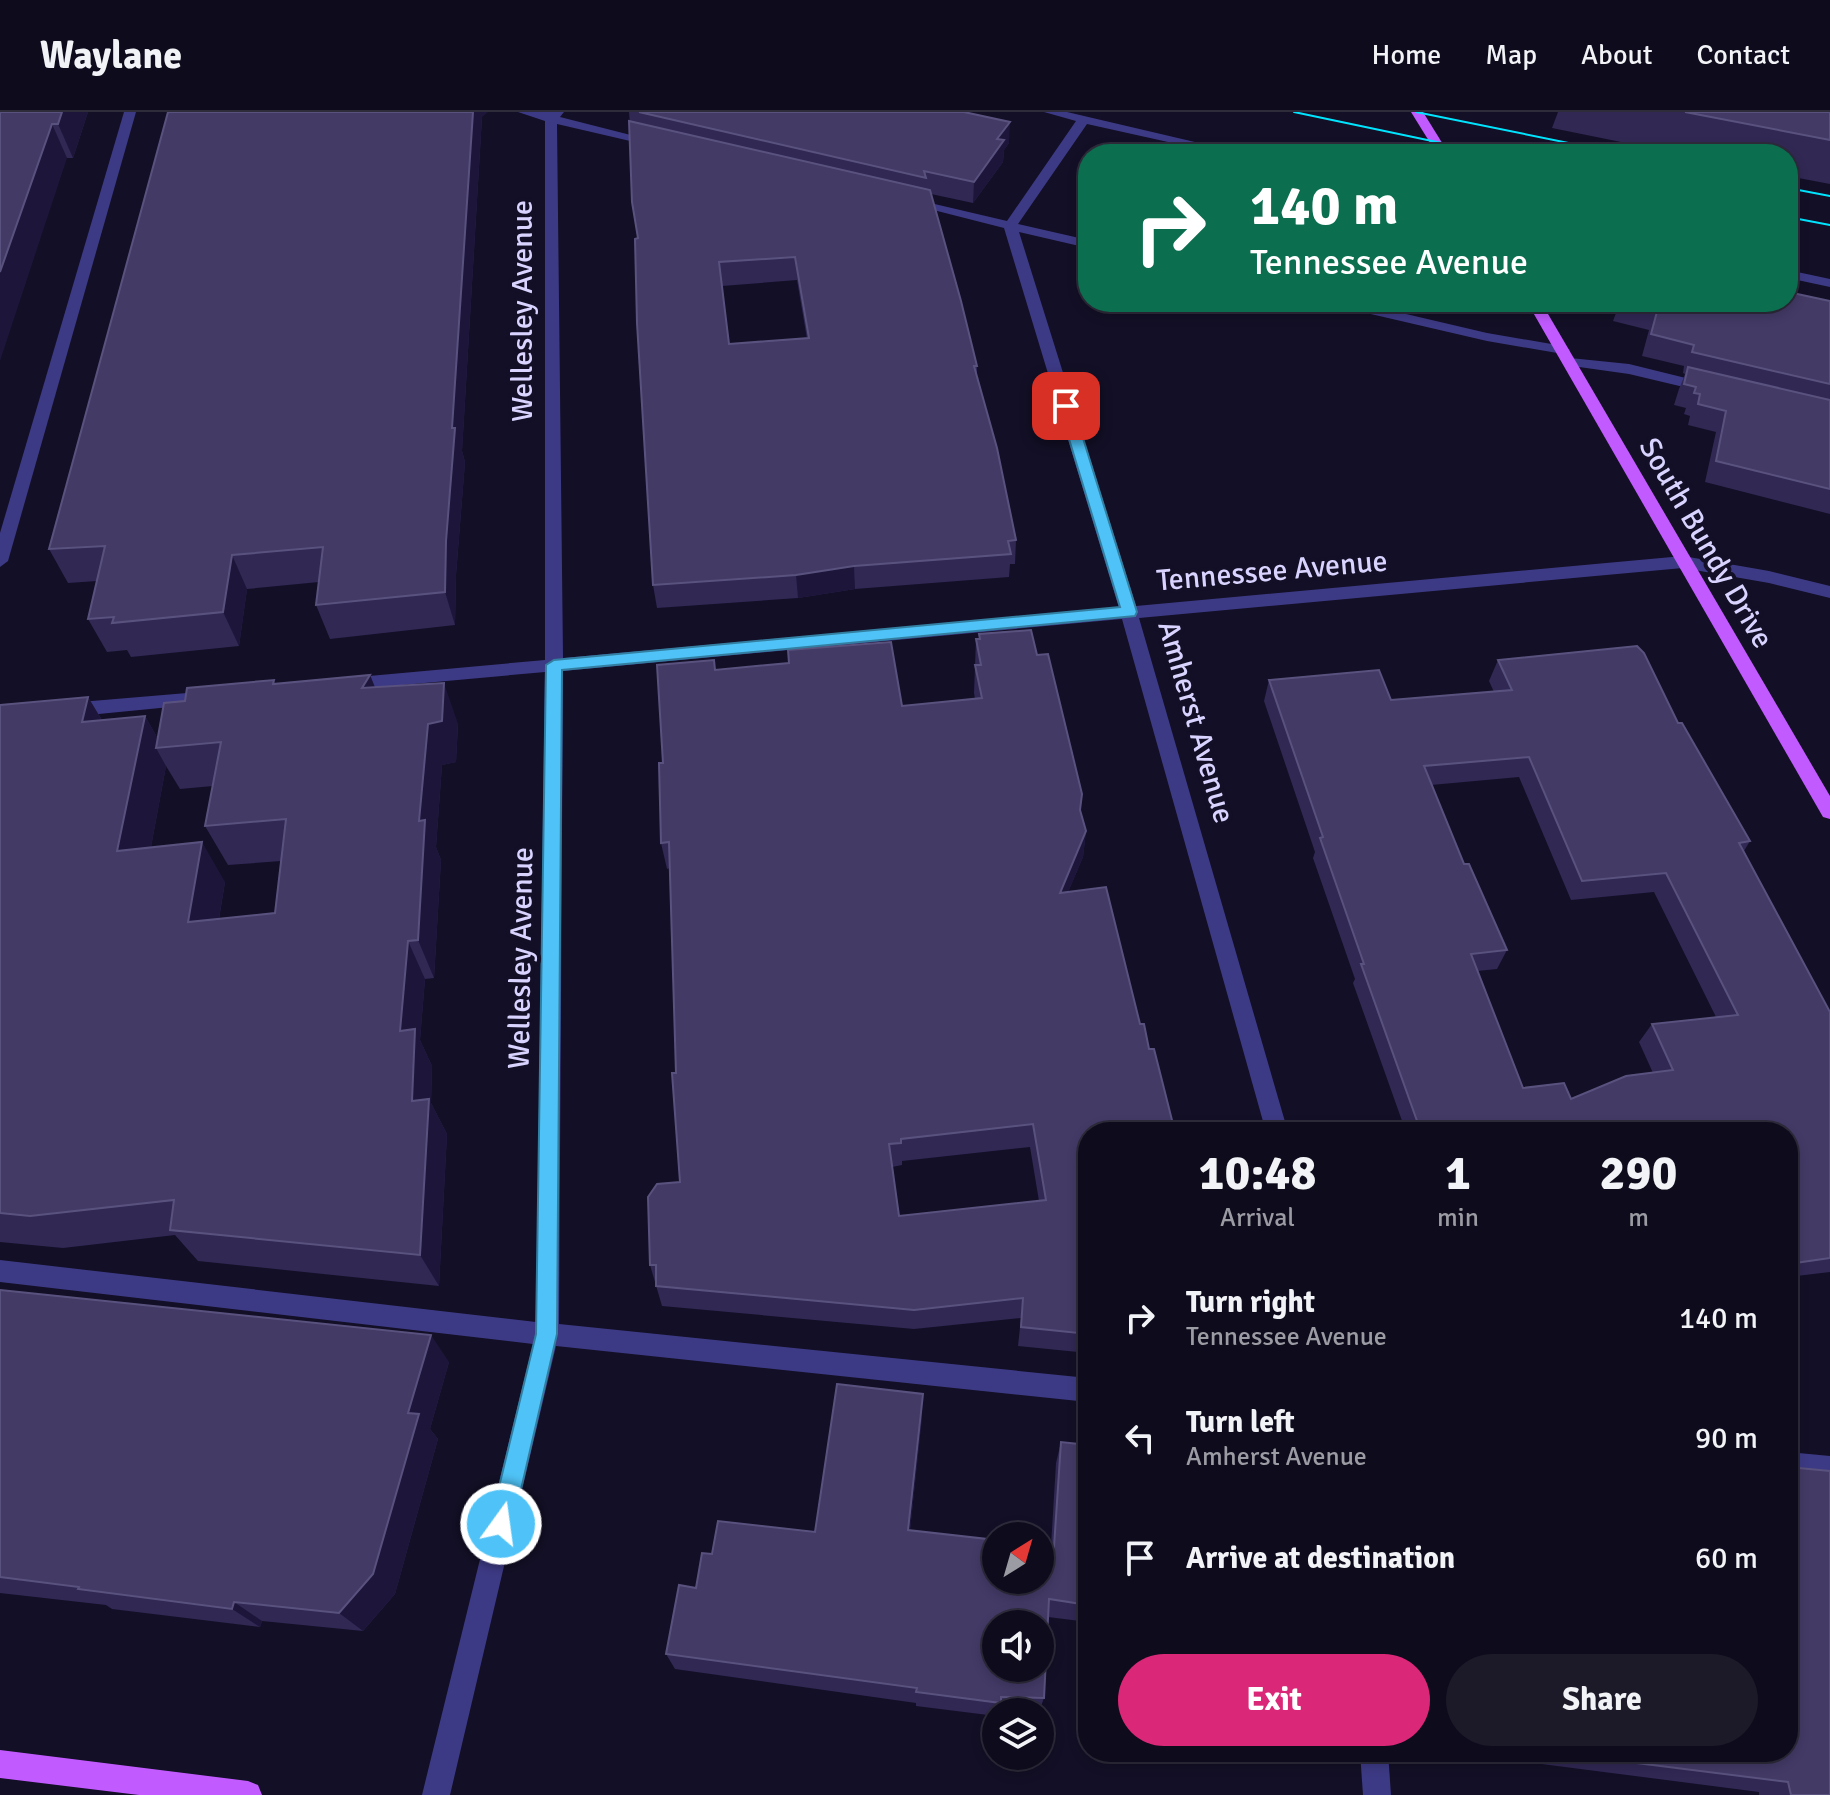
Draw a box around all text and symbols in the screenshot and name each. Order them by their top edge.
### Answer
text: Waylane [40,32,182,79]
text: Home [1372,38,1441,72]
text: Map [1485,38,1537,72]
text: About [1581,38,1653,72]
text: Contact [1697,38,1790,72]
text: 140 m [1250,171,1398,240]
icon: right [1118,176,1222,280]
street label: Wellesley Avenue [504,200,541,422]
text: Tennessee Avenue [1250,240,1528,285]
pin [1032,372,1100,440]
icon: arrive [1044,384,1088,428]
street label: South Bundy Drive [1631,431,1781,655]
street label: Tennessee Avenue [1155,542,1389,600]
street label: Amherst Avenue [1149,617,1243,827]
street label: Wellesley Avenue [501,847,541,1069]
text: 10:48 [1199,1144,1316,1203]
text: 1 [1445,1144,1471,1203]
text: 290 [1600,1144,1677,1203]
text: Arrival [1220,1202,1295,1234]
text: min [1437,1202,1479,1234]
text: m [1628,1202,1649,1234]
text: Turn right [1186,1284,1315,1321]
icon: right [1118,1296,1162,1340]
text: 140 m [1679,1300,1758,1337]
text: Tennessee Avenue [1186,1321,1387,1353]
text: Turn left [1186,1404,1295,1441]
icon: left [1118,1416,1162,1460]
text: 90 m [1695,1420,1758,1457]
text: Amherst Avenue [1186,1441,1367,1473]
position arrow [459,1482,543,1566]
north arrow [982,1522,1054,1594]
map controls [982,1522,1054,1770]
icon: arrive [1118,1536,1162,1580]
text: Arrive at destination [1186,1540,1455,1577]
text: 60 m [1695,1540,1758,1577]
button: sound [982,1610,1054,1682]
button: Exit [1118,1654,1430,1746]
button: Share [1446,1654,1758,1746]
button: layers [982,1698,1054,1770]

